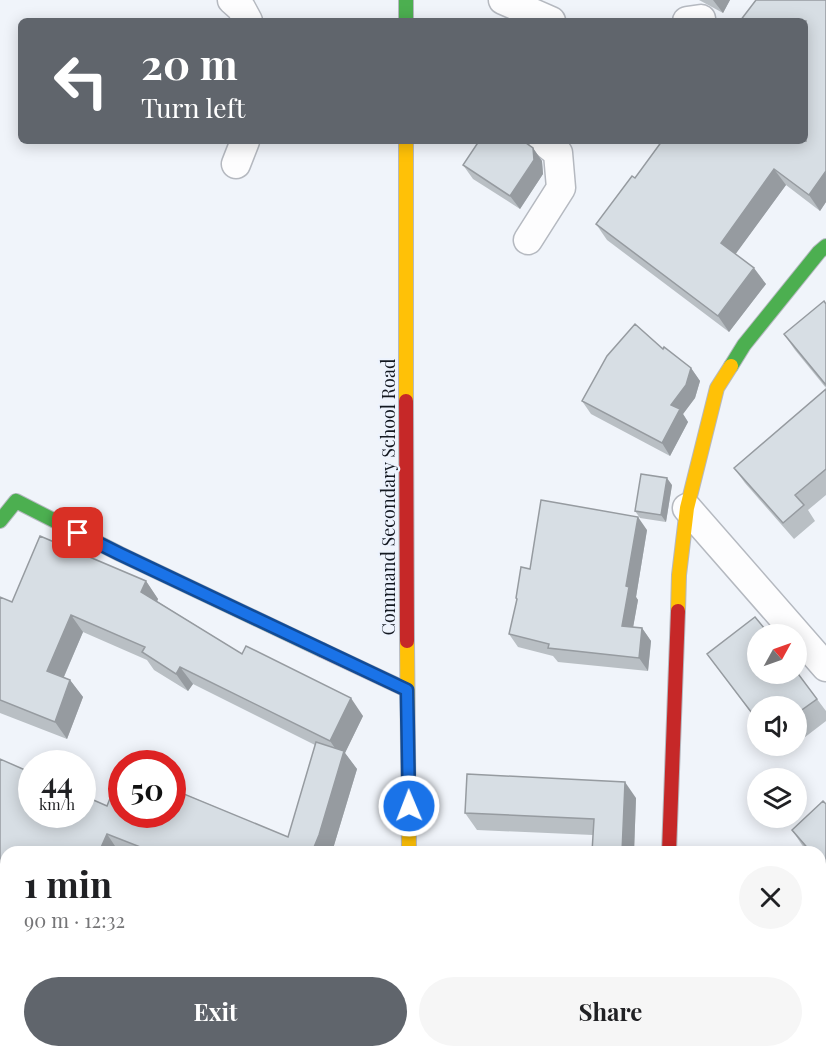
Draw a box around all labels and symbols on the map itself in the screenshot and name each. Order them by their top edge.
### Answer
street label: Command Secondary School Road [376,358,400,635]
pin [52,507,103,558]
north arrow [747,624,807,684]
speed limit sign: 50 [108,750,186,828]
position arrow [377,774,441,838]

